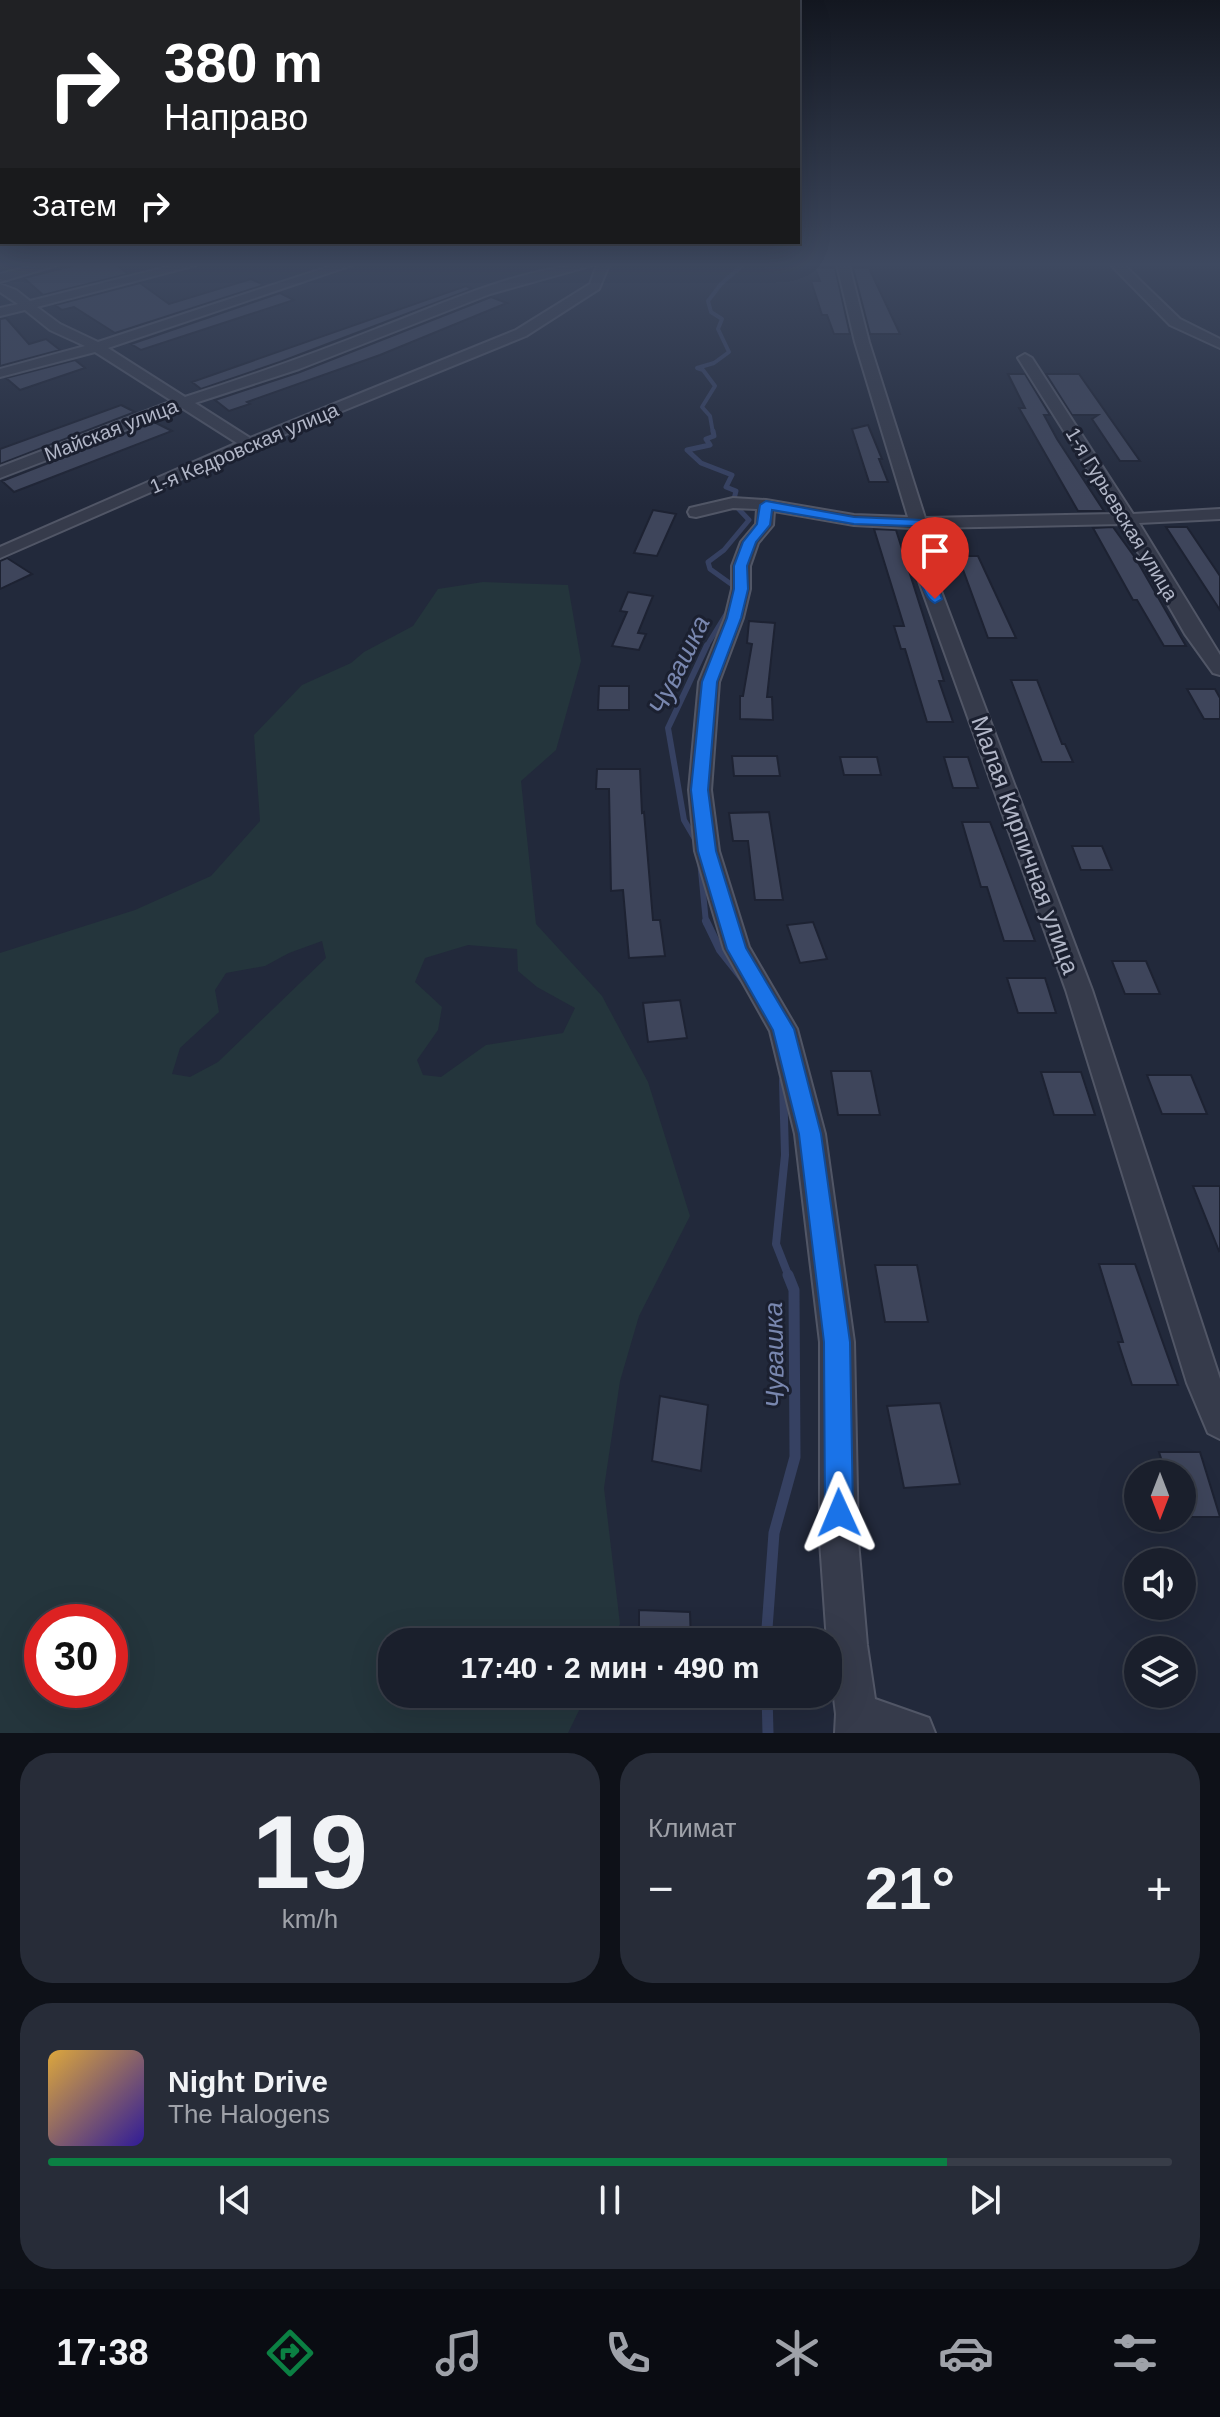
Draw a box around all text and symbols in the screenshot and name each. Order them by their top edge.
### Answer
text: 380 m [164,31,323,94]
icon: right [32,32,136,136]
text: Направо [164,97,308,138]
icon: right [133,184,177,228]
text: Затем [32,189,117,222]
street label: Майская улица [41,394,182,466]
street label: 1-я Кедровская улица [147,398,342,498]
street label: 1-я Гурьевская улица [1062,423,1183,605]
pin [901,517,969,599]
icon: arrive [913,529,957,573]
water label: Чувашка [642,611,716,719]
street label: Малая Кирпичная улица [966,712,1085,978]
water label: Чувашка [758,1302,790,1408]
north arrow [1124,1460,1196,1532]
map controls [1124,1460,1196,1708]
position arrow [797,1471,881,1555]
button: sound [1124,1548,1196,1620]
speed limit sign: 30 [24,1604,128,1708]
button: layers [1124,1636,1196,1708]
text: 17:40 · 2 мин · 490 m [461,1651,759,1684]
text: 19 [252,1794,368,1910]
text: Климат [648,1813,737,1843]
text: 21° [865,1855,955,1922]
text: − [648,1864,674,1913]
text: + [1146,1864,1172,1913]
text: km/h [282,1904,338,1934]
text: Night Drive [168,2065,328,2098]
text: The Halogens [168,2099,330,2129]
icon: previous [213,2178,257,2222]
icon: pause [588,2178,632,2222]
icon: next [963,2178,1007,2222]
icon: directions [262,2325,318,2381]
icon: music [431,2325,487,2381]
icon: phone [600,2325,656,2381]
icon: climate [769,2325,825,2381]
icon: car [938,2325,994,2381]
icon: filters [1107,2325,1163,2381]
text: 17:38 [57,2332,149,2373]

